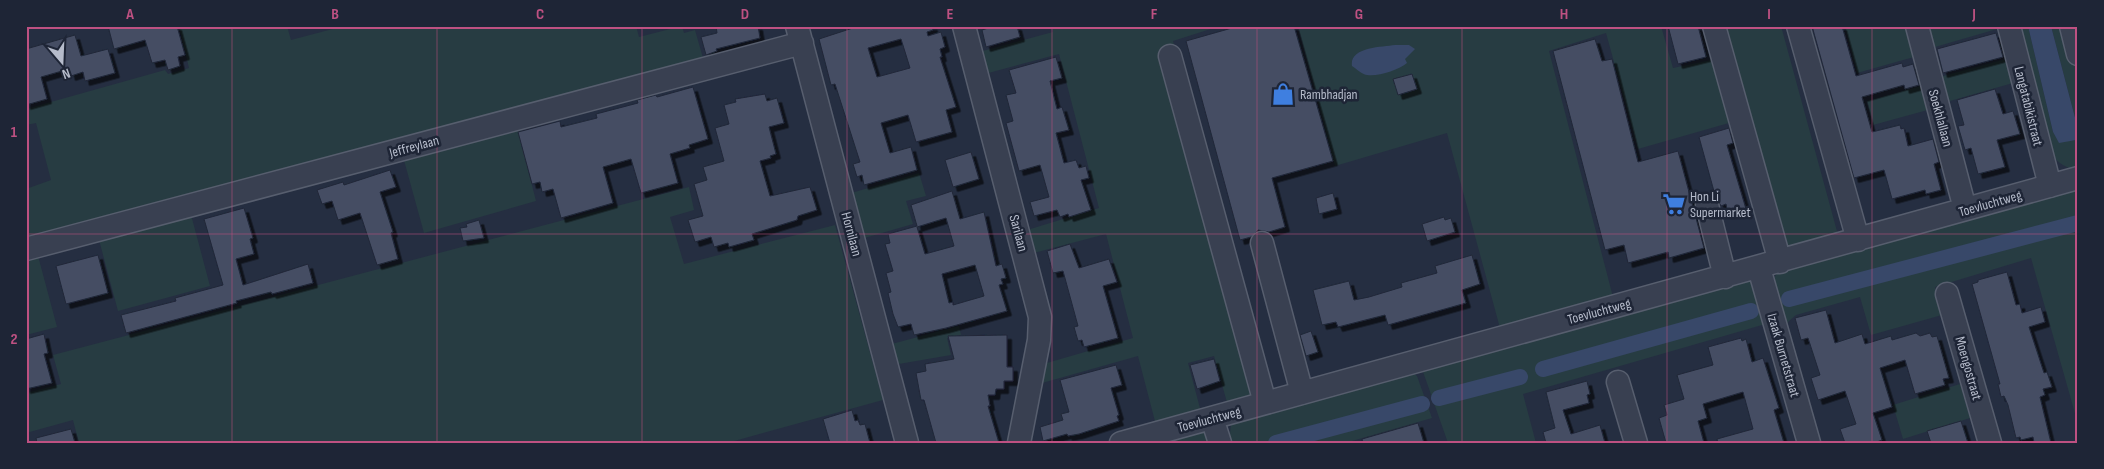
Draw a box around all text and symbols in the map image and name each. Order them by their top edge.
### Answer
text: A [125,5,134,24]
text: B [331,5,339,24]
text: C [536,5,544,24]
text: D [741,5,749,24]
text: E [947,5,954,24]
text: F [1151,5,1158,24]
text: G [1355,5,1363,24]
text: H [1560,5,1568,24]
text: I [1767,5,1771,24]
text: J [1971,5,1976,24]
north arrow [38,38,88,88]
text: N [60,65,72,83]
street label: Langatabikistraat [2010,65,2047,148]
shop icon: Rambhadjan [1270,81,1296,107]
place label: Rambhadjan [1300,86,1358,103]
street label: Soekhlallaan [1925,88,1956,149]
text: 1 [11,123,18,142]
street label: Jeffreylaan [387,132,441,162]
street label: Toevluchtweg [1957,186,2024,221]
place label: Hon Li Supermarket [1690,188,1751,221]
supermarket icon: Hon Li Supermarket [1661,191,1687,217]
street label: Hornilaan [837,210,866,258]
street label: Sarilaan [1005,213,1032,253]
street label: Toevluchtweg [1566,295,1633,328]
street label: Izaak Burnetstraat [1763,311,1804,399]
text: 2 [10,330,18,349]
street label: Moengostraat [1951,334,1986,402]
street label: Toevluchtweg [1176,403,1243,436]

